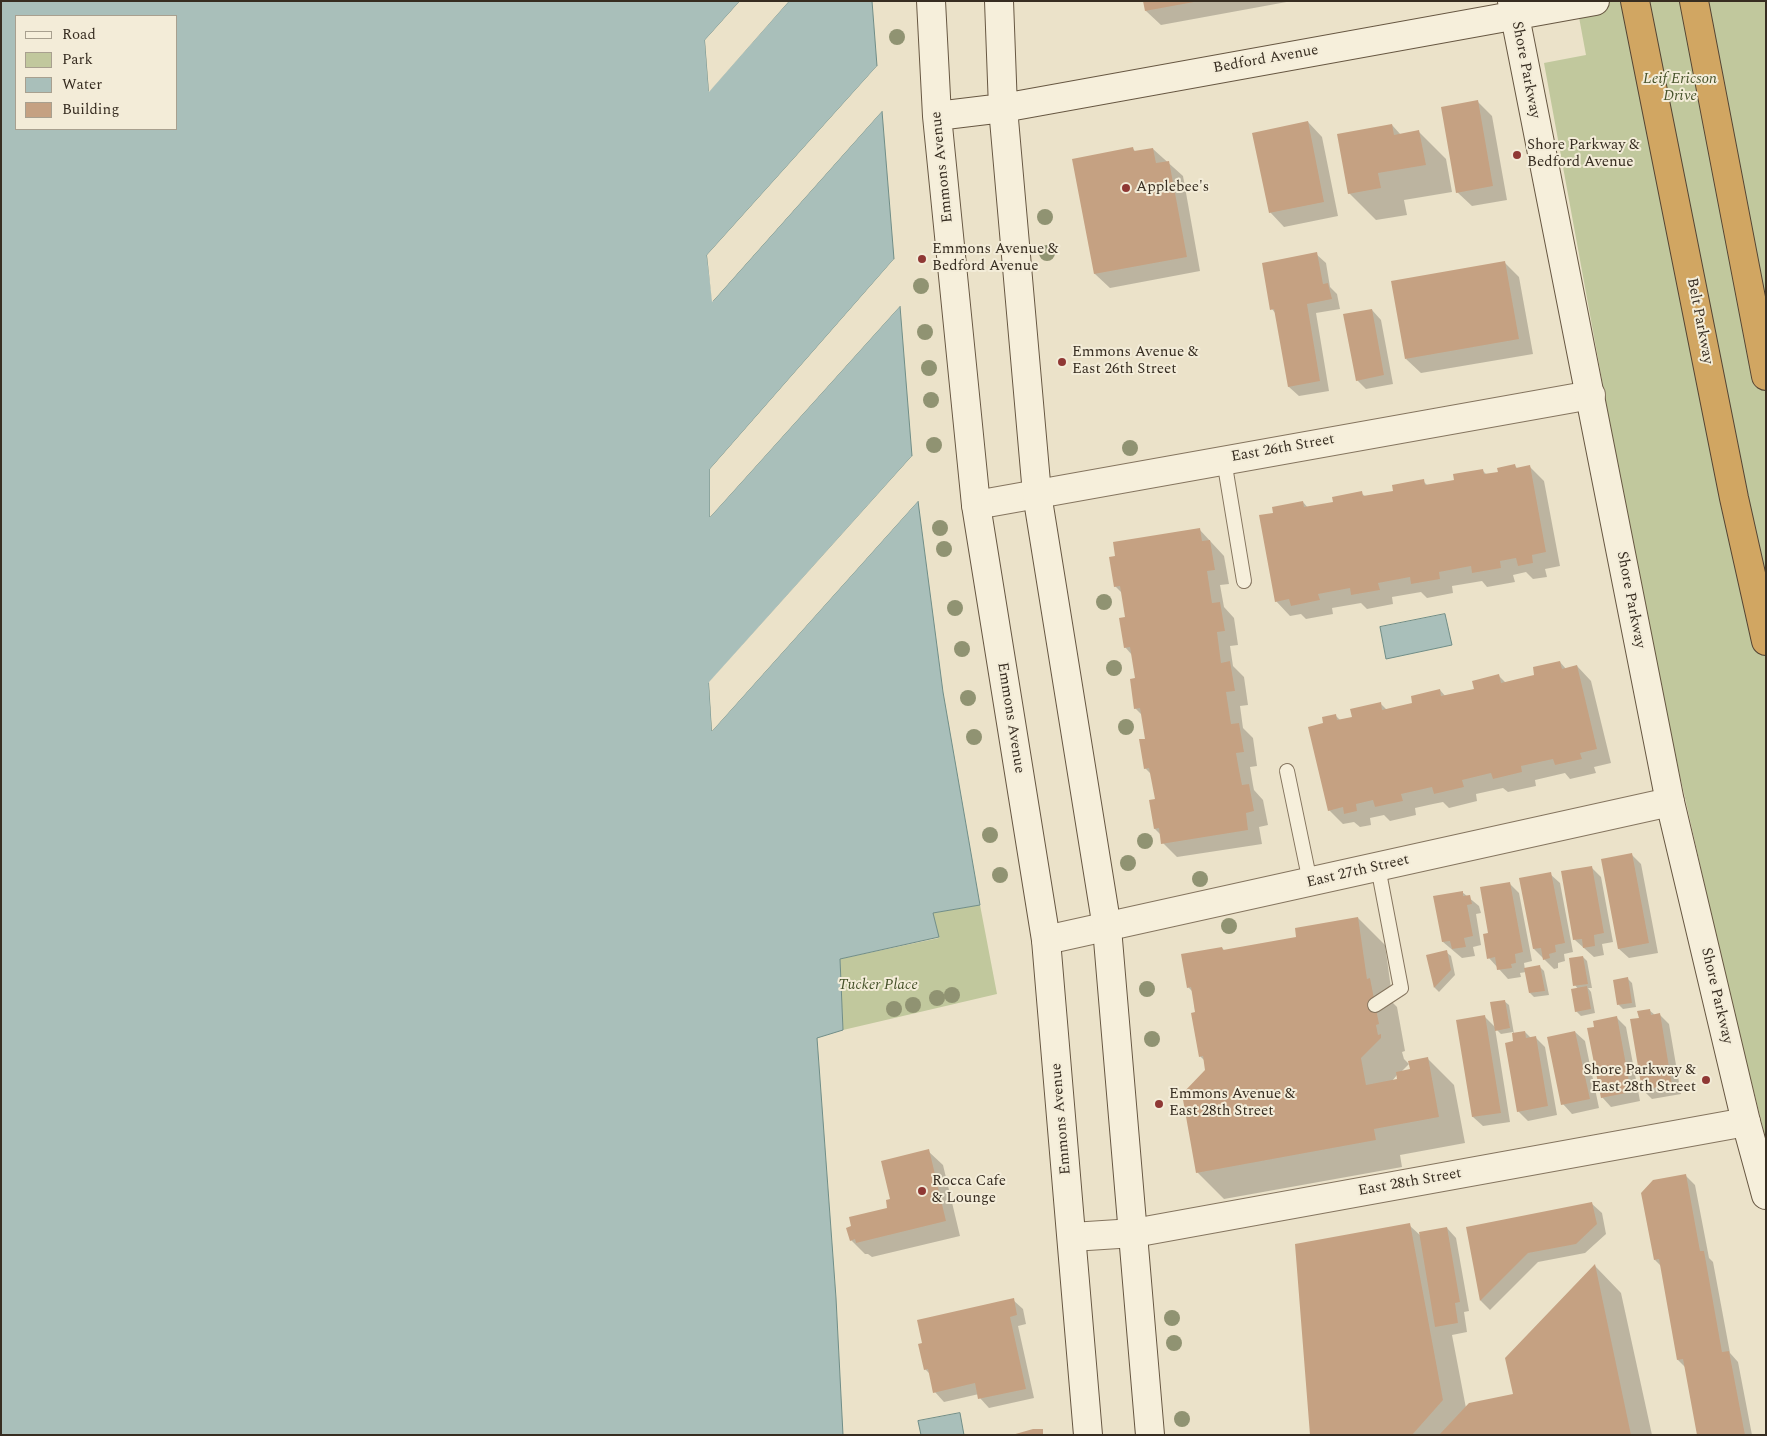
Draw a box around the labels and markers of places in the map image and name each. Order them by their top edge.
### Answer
place label: Shore Parkway & Bedford Avenue [1527,137,1640,172]
marker: Shore Parkway & Bedford Avenue [1511,149,1523,161]
place label: Applebee's [1136,179,1209,197]
marker: Applebee's [1120,182,1132,194]
place label: Emmons Avenue & Bedford Avenue [932,241,1058,276]
marker: Emmons Avenue & Bedford Avenue [916,253,928,265]
place label: Emmons Avenue & East 26th Street [1072,344,1198,379]
marker: Emmons Avenue & East 26th Street [1056,356,1068,368]
place label: Shore Parkway & East 28th Street [1583,1062,1696,1097]
marker: Shore Parkway & East 28th Street [1700,1074,1712,1086]
place label: Emmons Avenue & East 28th Street [1169,1086,1295,1121]
marker: Emmons Avenue & East 28th Street [1153,1098,1165,1110]
place label: Rocca Cafe & Lounge [932,1173,1006,1208]
marker: Rocca Cafe & Lounge [916,1185,928,1197]

